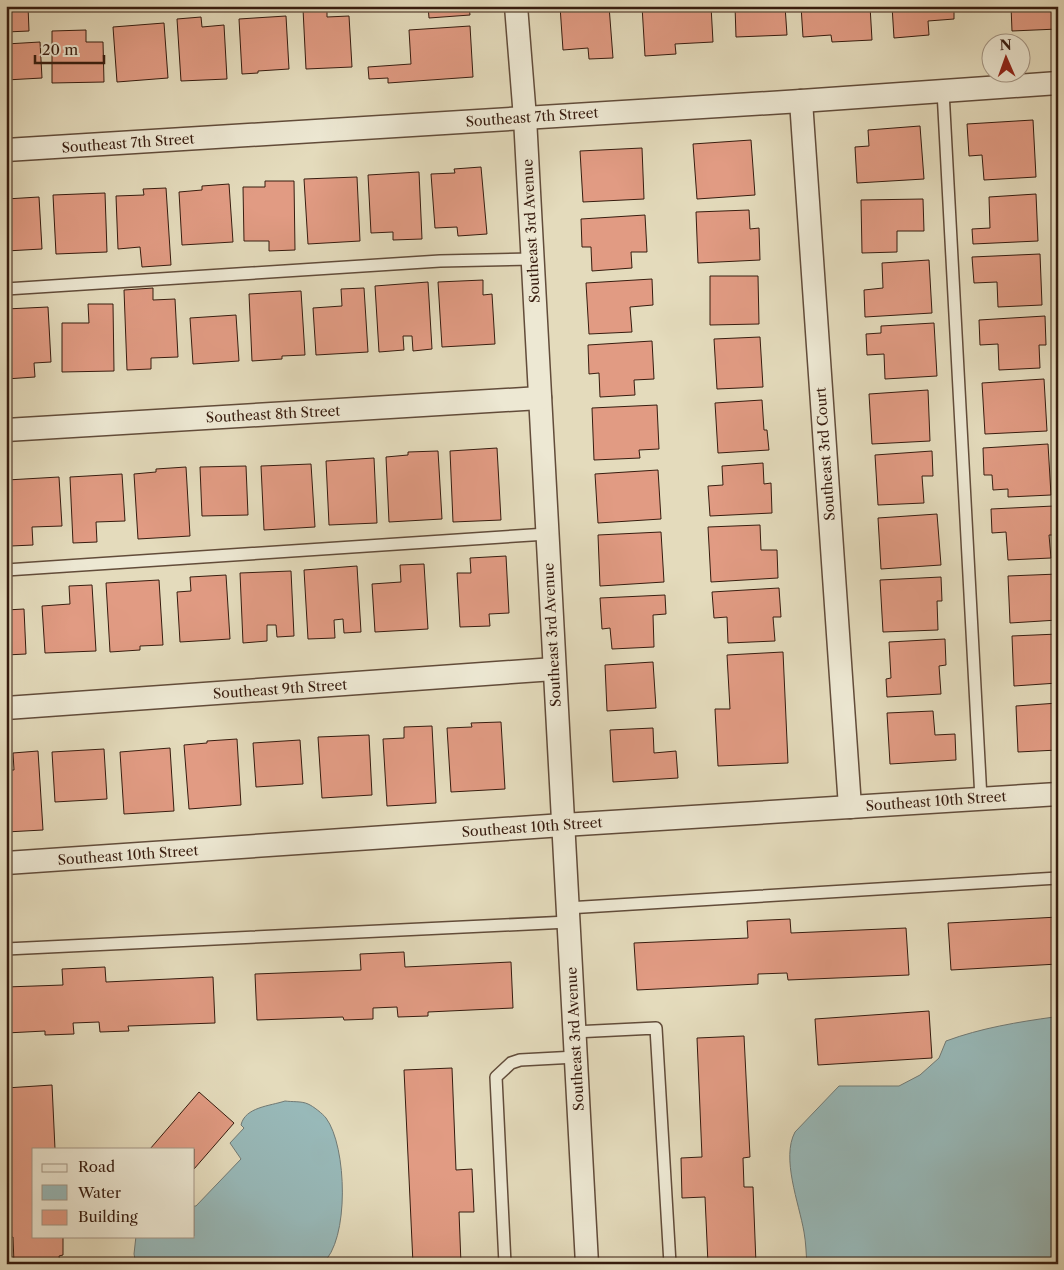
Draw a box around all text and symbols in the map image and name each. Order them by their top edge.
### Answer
scale bar [35,32,104,64]
north arrow [982,32,1032,82]
text: N [999,36,1012,54]
text: 20 m [42,40,78,59]
street label: Southeast 7th Street [465,103,599,131]
street label: Southeast 7th Street [61,129,195,157]
street label: Southeast 3rd Avenue [518,158,544,303]
street label: Southeast 3rd Court [811,387,839,521]
street label: Southeast 8th Street [205,401,341,427]
street label: Southeast 3rd Avenue [539,562,565,707]
street label: Southeast 9th Street [212,675,348,703]
street label: Southeast 10th Street [865,787,1007,815]
street label: Southeast 10th Street [461,813,603,841]
street label: Southeast 10th Street [57,841,199,869]
street label: Southeast 3rd Avenue [562,966,588,1111]
legend [32,1148,195,1238]
text: Road [78,1157,115,1176]
text: Water [77,1183,122,1202]
text: Building [78,1207,138,1226]

